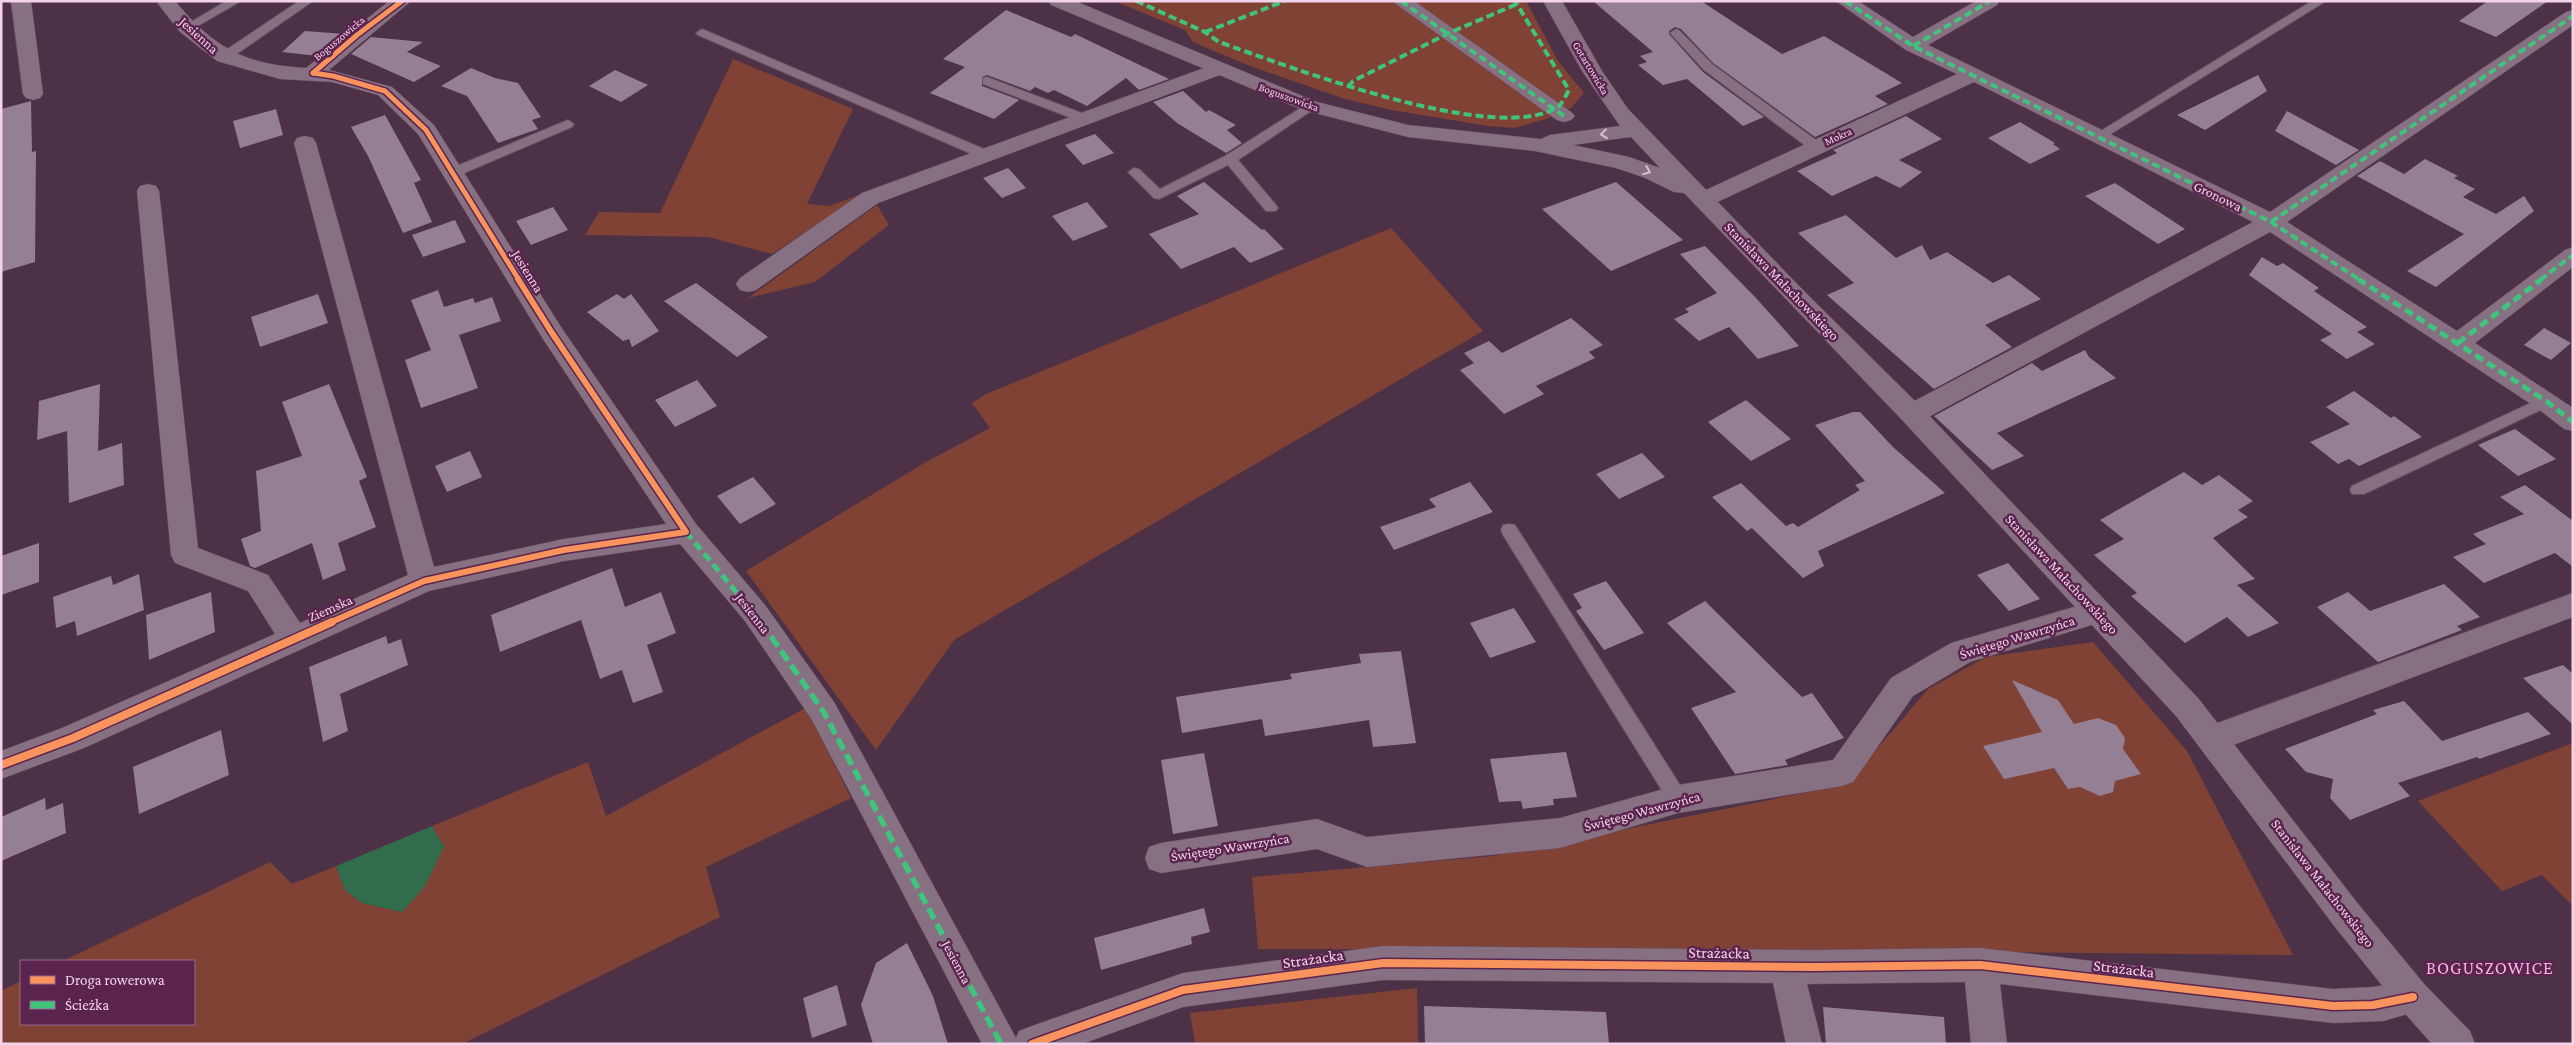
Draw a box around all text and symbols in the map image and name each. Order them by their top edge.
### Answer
street label: Jesienna [175,12,222,57]
street label: Boguszowicka [311,13,368,64]
street label: Gotartowicka [1570,39,1612,97]
street label: Boguszowicka [1257,81,1321,114]
street label: Mokra [1822,125,1854,147]
one-way arrow [1599,128,1607,139]
one-way arrow [1642,165,1651,175]
street label: Gronowa [2191,177,2245,215]
street label: Stanisława Małachowskiego [1721,219,1843,343]
street label: Jesienna [508,245,548,296]
street label: Stanisława Małachowskiego [2002,511,2122,637]
street label: Jesienna [731,588,774,637]
street label: Ziemska [305,591,355,625]
street label: Świętego Wawrzyńca [1958,612,2077,662]
street label: Świętego Wawrzyńca [1582,788,1702,834]
street label: Stanisława Małachowskiego [2268,816,2378,950]
street label: Świętego Wawrzyńca [1170,830,1291,864]
street label: Jesienna [938,936,975,987]
street label: Strażacka [1688,943,1750,962]
street label: Strażacka [1282,946,1345,971]
street label: Strażacka [2092,956,2156,981]
district label: BOGUSZOWICE [2426,958,2554,978]
legend [20,960,195,1025]
text: Droga rowerowa [65,972,165,989]
text: Ścieżka [65,997,109,1013]

